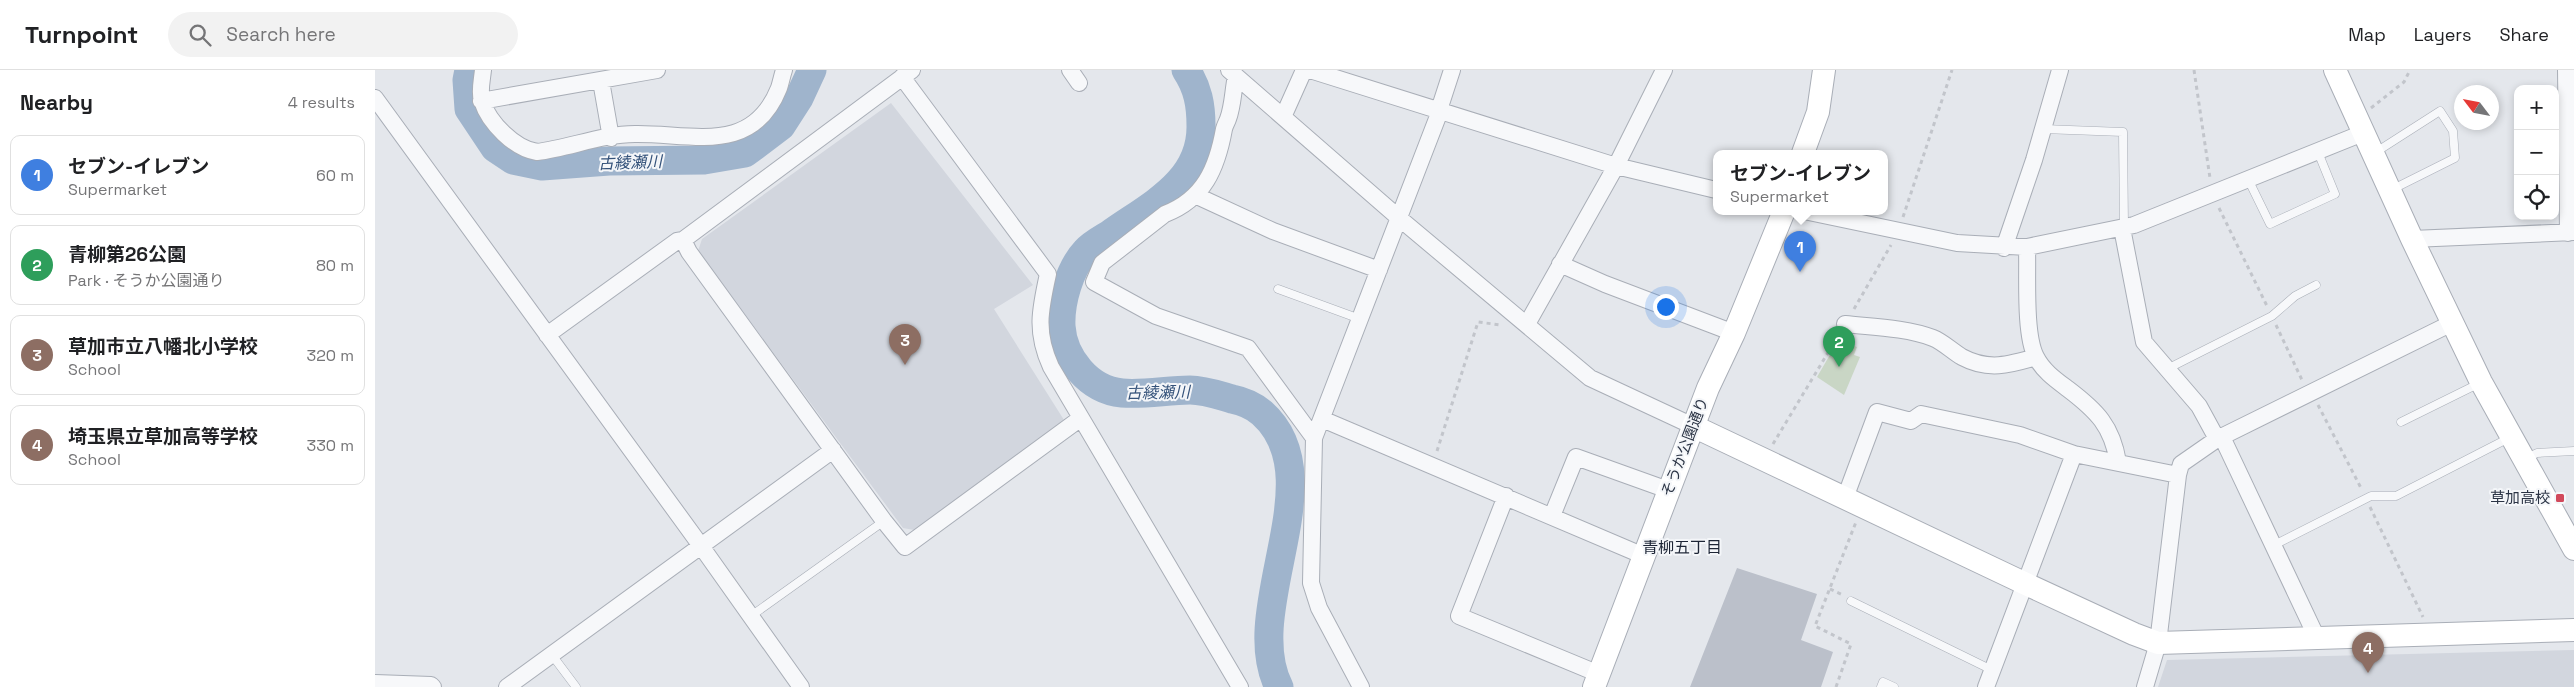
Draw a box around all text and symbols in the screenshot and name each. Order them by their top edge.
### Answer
search box [168,12,518,57]
text: Turnpoint [25,19,138,50]
icon: search [186,21,214,49]
text: Search here [226,22,336,47]
text: Map [2348,23,2386,46]
text: Layers [2414,23,2471,46]
text: Share [2499,23,2549,46]
north arrow [2454,85,2499,130]
map controls [2514,85,2559,220]
button: + [2514,85,2559,130]
text: Nearby [20,89,93,116]
text: 4 results [288,92,355,113]
button: − [2514,130,2559,175]
popup [1713,150,1888,215]
water label: 古綾瀬川 [598,151,664,174]
text: セブン-イレブン [68,154,209,179]
text: セブン-イレブン [1730,161,1871,186]
text: 1 [33,165,41,186]
text: 60 m [316,165,354,186]
button: locate [2514,175,2559,220]
text: Supermarket [68,179,167,200]
text: Supermarket [1730,186,1829,207]
pin: 1 [1784,231,1816,272]
text: 青柳第26公園 [68,242,186,267]
text: 2 [32,255,42,276]
text: 80 m [316,255,354,276]
text: Park · そうか公園通り [68,270,225,291]
your location [1653,294,1679,320]
pin: 3 [889,324,921,365]
pin: 2 [1823,326,1855,367]
text: 草加市立八幡北小学校 [68,334,258,359]
text: 3 [32,345,42,366]
text: 320 m [307,345,354,366]
text: School [68,359,121,380]
water label: 古綾瀬川 [1126,381,1192,404]
street label: そうか公園通り [1657,394,1712,499]
text: 埼玉県立草加高等学校 [68,424,258,449]
text: 4 [32,435,42,456]
text: 330 m [307,435,354,456]
text: School [68,449,121,470]
place label: 草加高校 [2490,488,2550,507]
marker: 草加高校 [2554,492,2566,504]
district label: 青柳五丁目 [1642,537,1722,558]
pin: 4 [2352,632,2384,673]

